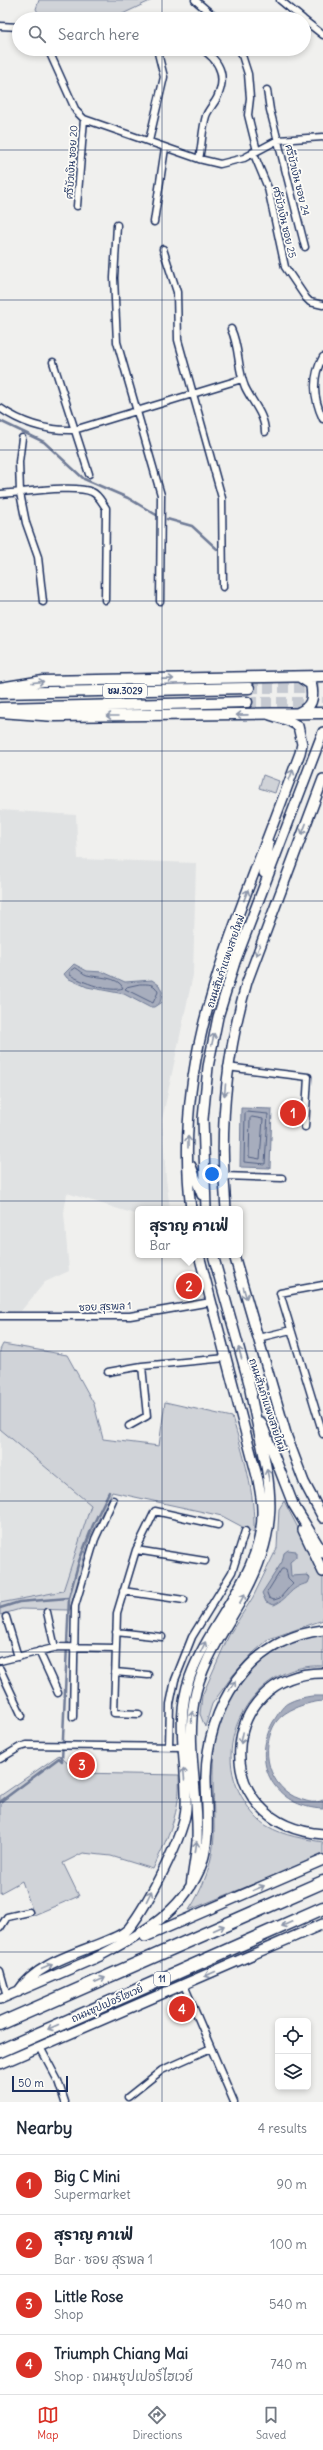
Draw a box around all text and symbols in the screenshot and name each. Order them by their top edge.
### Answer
search box [12,12,311,56]
icon: search [26,23,48,45]
text: Search here [58,25,139,44]
street label: ศรีบัวเงิน ซอย 20 [62,125,81,199]
street label: ศรีบัวเงิน ซอย 24 [282,143,313,217]
street label: ศรีบัวเงิน ซอย 25 [270,185,299,260]
one-way arrow [161,675,174,683]
one-way arrow [31,678,44,686]
road number: ชม.3029 [103,684,147,698]
one-way arrow [236,711,249,719]
one-way arrow [106,712,119,720]
one-way arrow [288,770,296,782]
one-way arrow [300,822,308,834]
one-way arrow [243,889,251,901]
street label: ถนนสันกำแพงสายใหม่ [203,913,248,1009]
one-way arrow [254,944,262,956]
one-way arrow [210,1033,218,1046]
one-way arrow [221,1083,228,1096]
pin: 1 [280,1098,306,1128]
one-way arrow [184,1136,191,1149]
your location [202,1164,222,1184]
popup [135,1206,243,1258]
text: สุราญ คาเฟ่ [149,1216,229,1235]
text: Bar [149,1237,171,1254]
pin: 2 [176,1271,202,1301]
one-way arrow [242,1286,249,1299]
street label: ซอย สุรพล 1 [78,1299,132,1316]
one-way arrow [236,1346,243,1359]
street label: ถนนสันกำแพงสายใหม่ [246,1357,289,1454]
one-way arrow [263,1469,271,1482]
one-way arrow [238,1593,246,1605]
one-way arrow [200,1642,207,1654]
one-way arrow [227,1681,236,1692]
one-way arrow [188,1711,196,1724]
one-way arrow [237,1731,245,1744]
pin: 3 [69,1750,95,1780]
one-way arrow [180,1768,187,1781]
one-way arrow [192,1841,200,1854]
one-way arrow [252,1884,264,1891]
one-way arrow [146,1890,154,1902]
one-way arrow [282,1920,294,1928]
one-way arrow [212,1924,224,1931]
one-way arrow [40,1962,52,1970]
one-way arrow [205,1971,217,1978]
road number: 11 [154,1972,170,1986]
one-way arrow [93,1976,105,1983]
street label: ถนนซุปเปอร์ไฮเวย์ [69,1981,146,2027]
pin: 4 [169,1994,195,2024]
map controls [275,2018,311,2090]
button: locate [275,2018,311,2054]
one-way arrow [48,2024,60,2031]
button: layers [275,2054,311,2090]
scale bar [12,2074,68,2093]
text: 50 m [18,2076,44,2090]
text: Nearby [16,2117,72,2139]
text: 4 results [258,2120,307,2137]
text: Big C Mini [54,2167,120,2186]
text: 1 [26,2176,32,2193]
text: 90 m [276,2176,307,2193]
text: Supermarket [54,2186,131,2203]
text: สุราญ คาเฟ่ [54,2225,133,2244]
text: 2 [25,2236,33,2253]
text: 100 m [270,2236,307,2253]
text: Bar · ซอย สุรพล 1 [54,2251,153,2268]
text: Little Rose [54,2287,123,2306]
text: 3 [25,2296,33,2313]
text: 540 m [269,2296,307,2313]
text: Shop [54,2306,83,2323]
text: Triumph Chiang Mai [54,2344,188,2363]
text: 4 [25,2356,33,2373]
text: 740 m [270,2356,307,2373]
text: Shop · ถนนซุปเปอร์ไฮเวย์ [54,2368,193,2385]
tab: Map [37,2404,59,2442]
tab: Directions [133,2404,182,2442]
tab: Saved [256,2404,286,2442]

